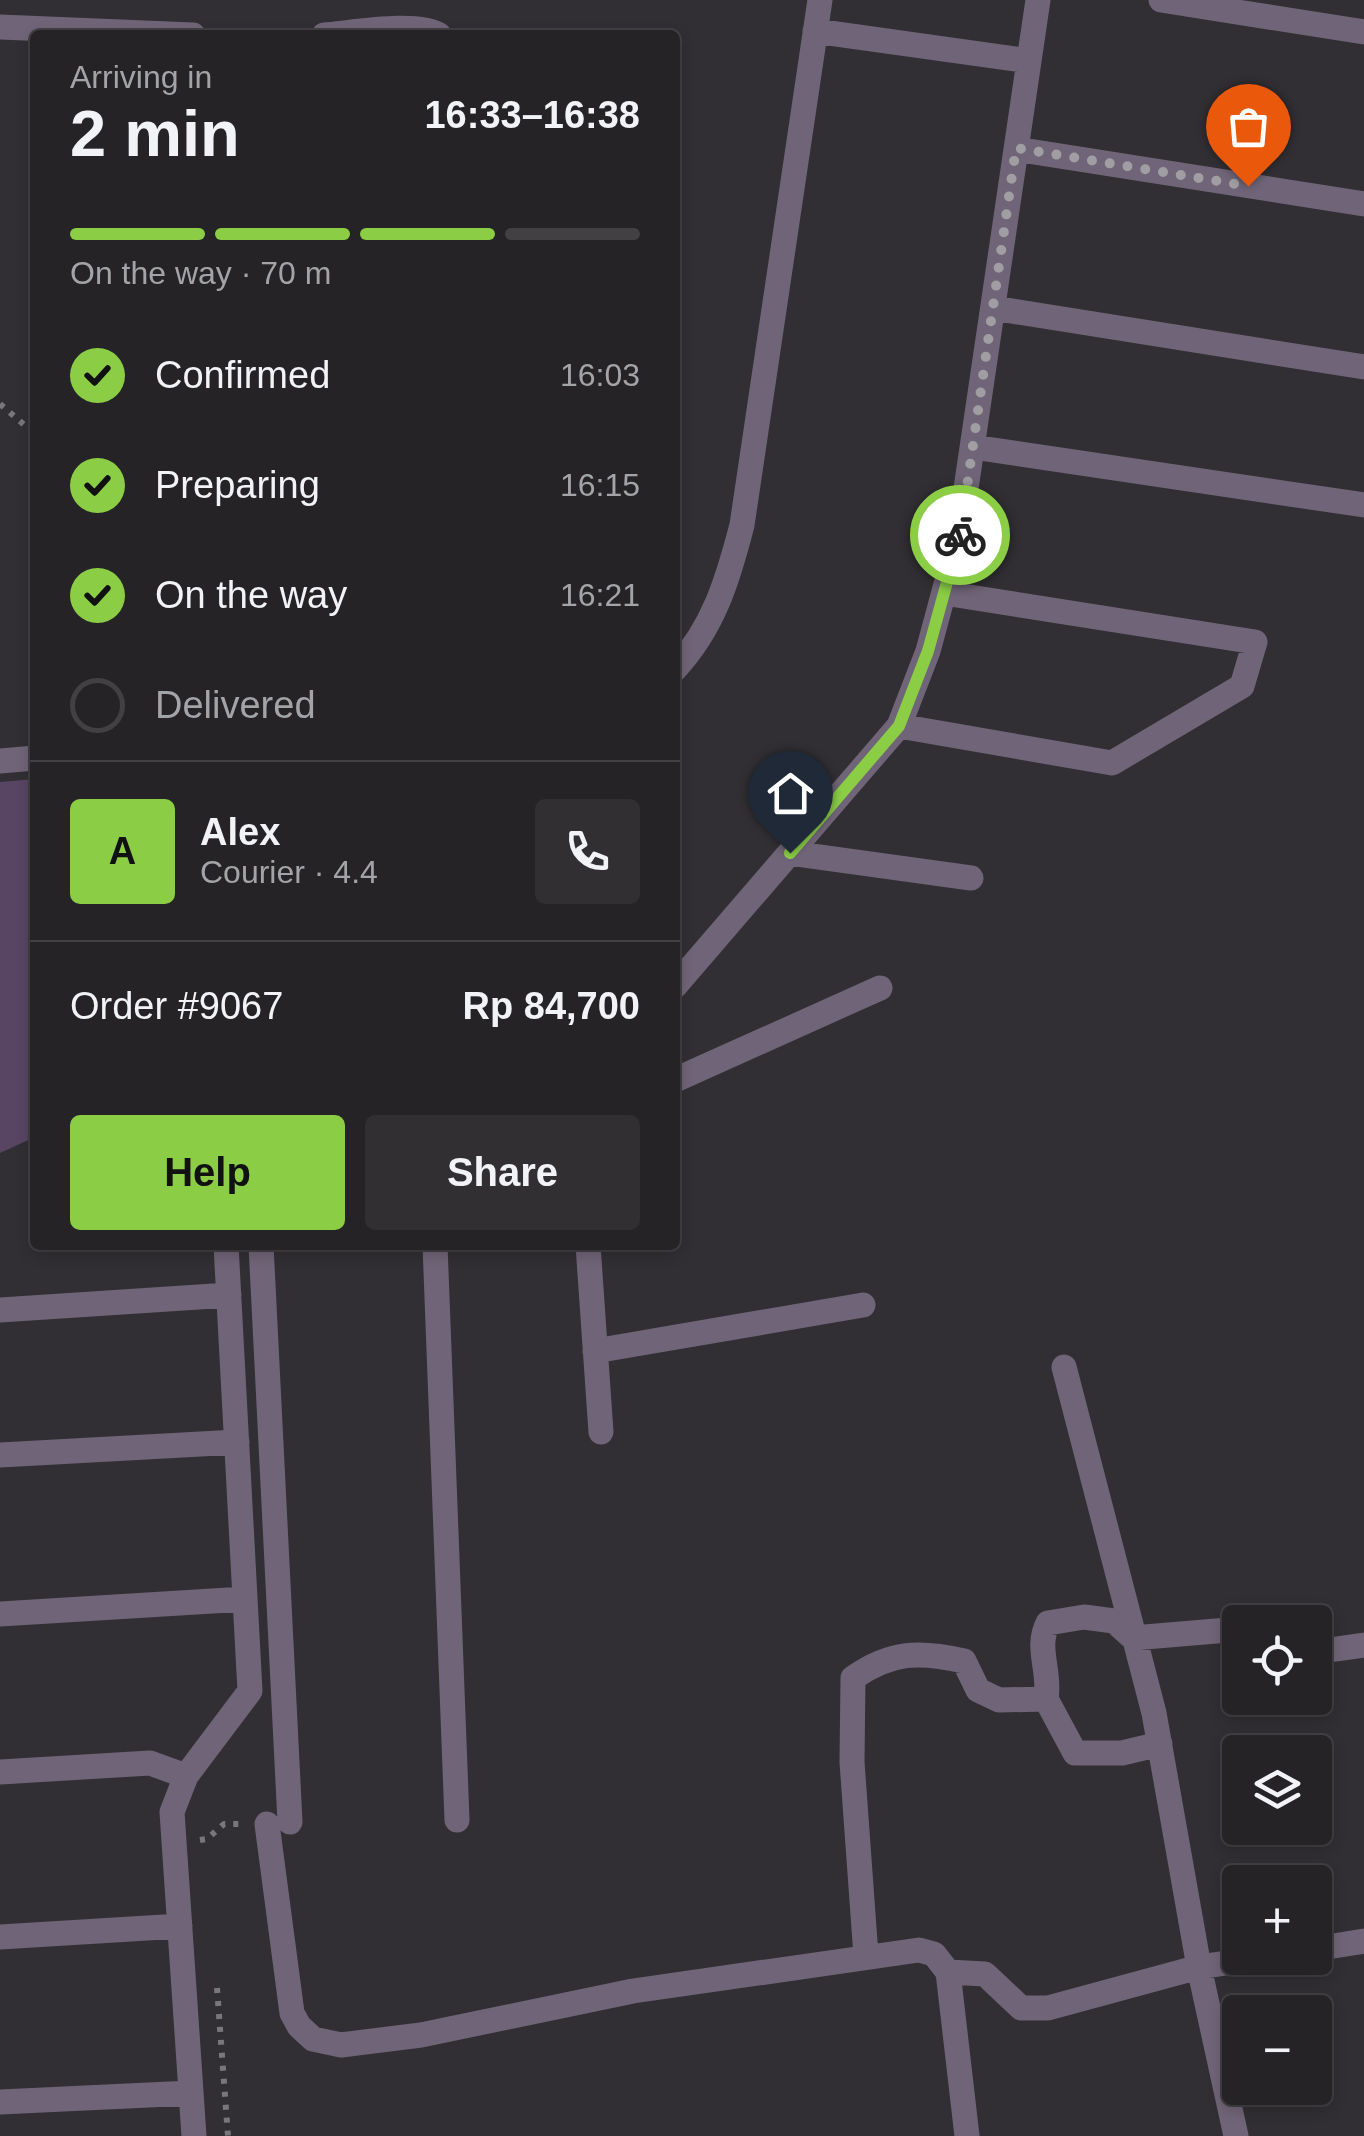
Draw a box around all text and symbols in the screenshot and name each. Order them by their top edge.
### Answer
text: Arriving in [70,59,212,95]
pin [1206,84,1291,187]
text: 16:33–16:38 [424,94,640,136]
text: 2 min [70,97,240,170]
icon: bag [1221,99,1276,154]
text: On the way · 70 m [70,255,331,291]
icon: check [70,348,125,403]
text: Confirmed [155,354,330,396]
text: 16:03 [560,357,640,393]
icon: check [70,458,125,513]
text: Preparing [155,464,320,506]
text: 16:15 [560,467,640,503]
courier [910,485,1010,585]
icon: bike [933,508,988,563]
icon: check [70,568,125,623]
text: On the way [155,574,347,616]
text: 16:21 [560,577,640,613]
text: Delivered [155,684,316,726]
pin [748,751,833,854]
icon: home [763,766,818,821]
button: phone [535,799,640,904]
text: Alex [200,811,280,853]
text: A [109,830,136,872]
text: Courier · 4.4 [200,854,378,890]
text: Order #9067 [70,985,283,1027]
text: Rp 84,700 [463,985,640,1027]
button: Help [70,1115,345,1230]
button: Share [365,1115,640,1230]
map controls [1222,1605,1332,2105]
button: locate [1222,1605,1332,1715]
button: layers [1222,1735,1332,1845]
button: + [1222,1865,1332,1975]
button: − [1222,1995,1332,2105]

